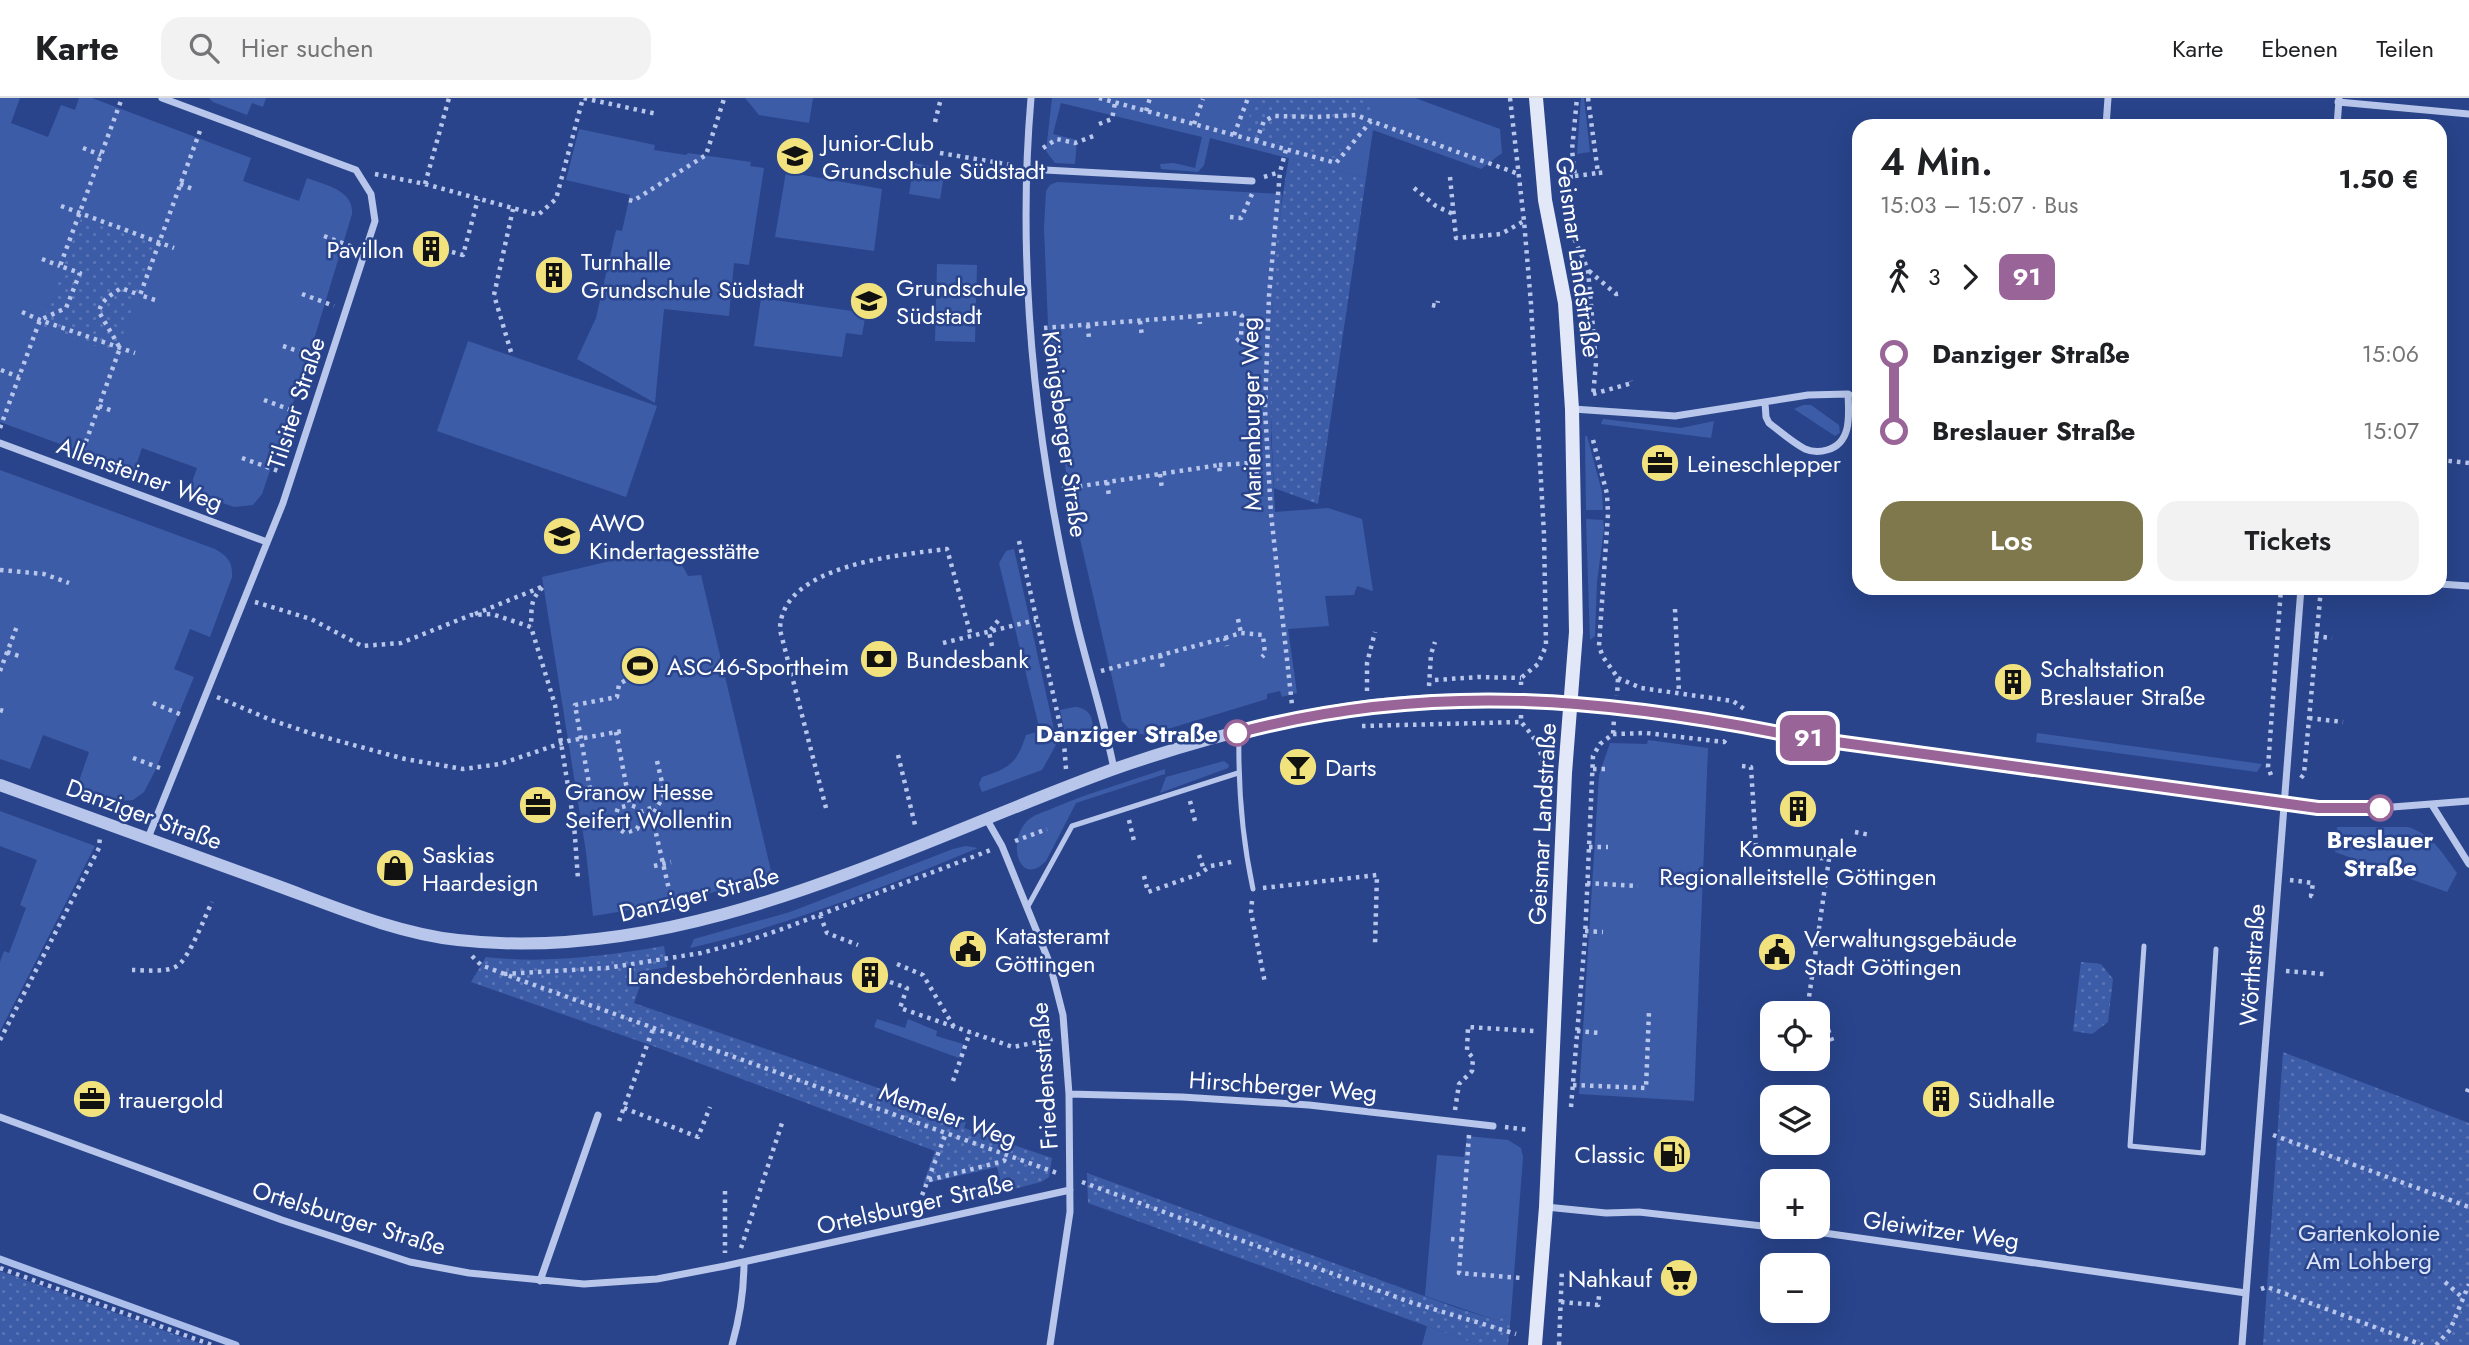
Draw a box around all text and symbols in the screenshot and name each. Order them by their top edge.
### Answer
search box [161,17,651,80]
text: Karte [35,25,119,72]
icon: search [185,29,223,67]
text: Hier suchen [241,29,374,67]
text: Karte [2172,31,2223,66]
text: Ebenen [2261,31,2338,66]
text: Teilen [2376,31,2434,66]
place label: Junior-Club Grundschule Südstadt [819,125,1045,188]
text: 4 Min. [1880,134,1993,189]
school or university icon: Junior-Club Grundschule Südstadt [774,135,816,177]
street label: Geismar Landstraße [1547,154,1609,360]
text: 1.50 € [2339,160,2419,198]
text: 15:03 – 15:07 · Bus [1880,188,2078,222]
building icon: Pavillon [410,228,452,270]
place label: Pavillon [327,232,404,267]
place label: Turnhalle Grundschule Südstadt [581,244,804,307]
building icon: Turnhalle Grundschule Südstadt [533,254,575,296]
icon: walk [1880,258,1918,296]
icon: forward [1951,258,1989,296]
text: 91 [2013,259,2041,294]
text: 3 [1928,260,1941,294]
place label: Grundschule Südstadt [896,270,1026,333]
school or university icon: Grundschule Südstadt [848,280,890,322]
street label: Marienburger Weg [1232,317,1270,511]
street label: Königsberger Straße [1033,329,1097,539]
street label: Tilsiter Straße [258,332,334,474]
text: Danziger Straße [1932,335,2130,373]
text: 15:06 [2362,337,2419,371]
text: Breslauer Straße [1932,412,2135,450]
text: 15:07 [2363,414,2419,448]
street label: Allensteiner Weg [52,428,228,520]
office icon: Leineschlepper [1639,442,1681,484]
place label: Leineschlepper [1687,446,1842,481]
button: Los [1880,501,2143,581]
button: Tickets [2157,501,2419,581]
place label: AWO Kindertagesstätte [589,505,760,568]
school or university icon: AWO Kindertagesstätte [541,515,583,557]
bank icon: Bundesbank [858,638,900,680]
place label: Bundesbank [906,642,1029,677]
sports icon: ASC46-Sportheim [619,645,661,687]
place label: ASC46-Sportheim [667,649,849,684]
place label: Schaltstation Breslauer Straße [2040,651,2205,714]
building icon: Schaltstation Breslauer Straße [1992,661,2034,703]
line badge: 91 [1776,715,1840,761]
place label: Danziger Straße [1035,716,1218,751]
marker: Danziger Straße [1224,720,1250,746]
text: 91 [1794,720,1822,755]
street label: Geismar Landstraße [1519,722,1565,926]
bar icon: Darts [1277,746,1319,788]
place label: Darts [1325,750,1377,785]
street label: Danziger Straße [61,770,227,858]
place label: Granow Hesse Seifert Wollentin [565,774,733,837]
office icon: Granow Hesse Seifert Wollentin [517,784,559,826]
building icon: Kommunale Regionalleitstelle Göttingen [1777,788,1819,830]
marker: Breslauer Straße [2367,795,2393,821]
place label: Breslauer Straße [2327,822,2434,885]
place label: Kommunale Regionalleitstelle Göttingen [1659,831,1937,894]
place label: Saskias Haardesign [422,837,539,900]
shop icon: Saskias Haardesign [374,847,416,889]
street label: Danziger Straße [615,857,783,931]
street label: Wörthstraße [2230,903,2274,1027]
place label: Katasteramt Göttingen [995,918,1110,981]
place label: Verwaltungsgebäude Stadt Göttingen [1804,921,2017,984]
public building icon: Katasteramt Göttingen [947,928,989,970]
public building icon: Verwaltungsgebäude Stadt Göttingen [1756,931,1798,973]
building icon: Landesbehördenhaus [849,954,891,996]
place label: Landesbehördenhaus [627,958,843,993]
street label: Friedensstraße [1021,1001,1067,1151]
map controls [1760,1001,1830,1323]
button: locate [1760,1001,1830,1071]
street label: Hirschberger Weg [1188,1062,1378,1110]
street label: Memeler Weg [874,1074,1022,1156]
office icon: trauergold [71,1078,113,1120]
building icon: Südhalle [1920,1078,1962,1120]
place label: trauergold [119,1082,223,1117]
place label: Südhalle [1968,1082,2055,1117]
button: layers [1760,1085,1830,1155]
fuel station icon: Classic [1651,1133,1693,1175]
place label: Classic [1574,1137,1645,1172]
street label: Ortelsburger Straße [813,1164,1017,1244]
button: + [1760,1169,1830,1239]
street label: Ortelsburger Straße [248,1172,450,1264]
street label: Gleiwitzer Weg [1861,1202,2021,1258]
park label: Gartenkolonie Am Lohberg [2298,1215,2440,1278]
button: − [1760,1253,1830,1323]
supermarket icon: Nahkauf [1658,1257,1700,1299]
place label: Nahkauf [1568,1261,1653,1296]

